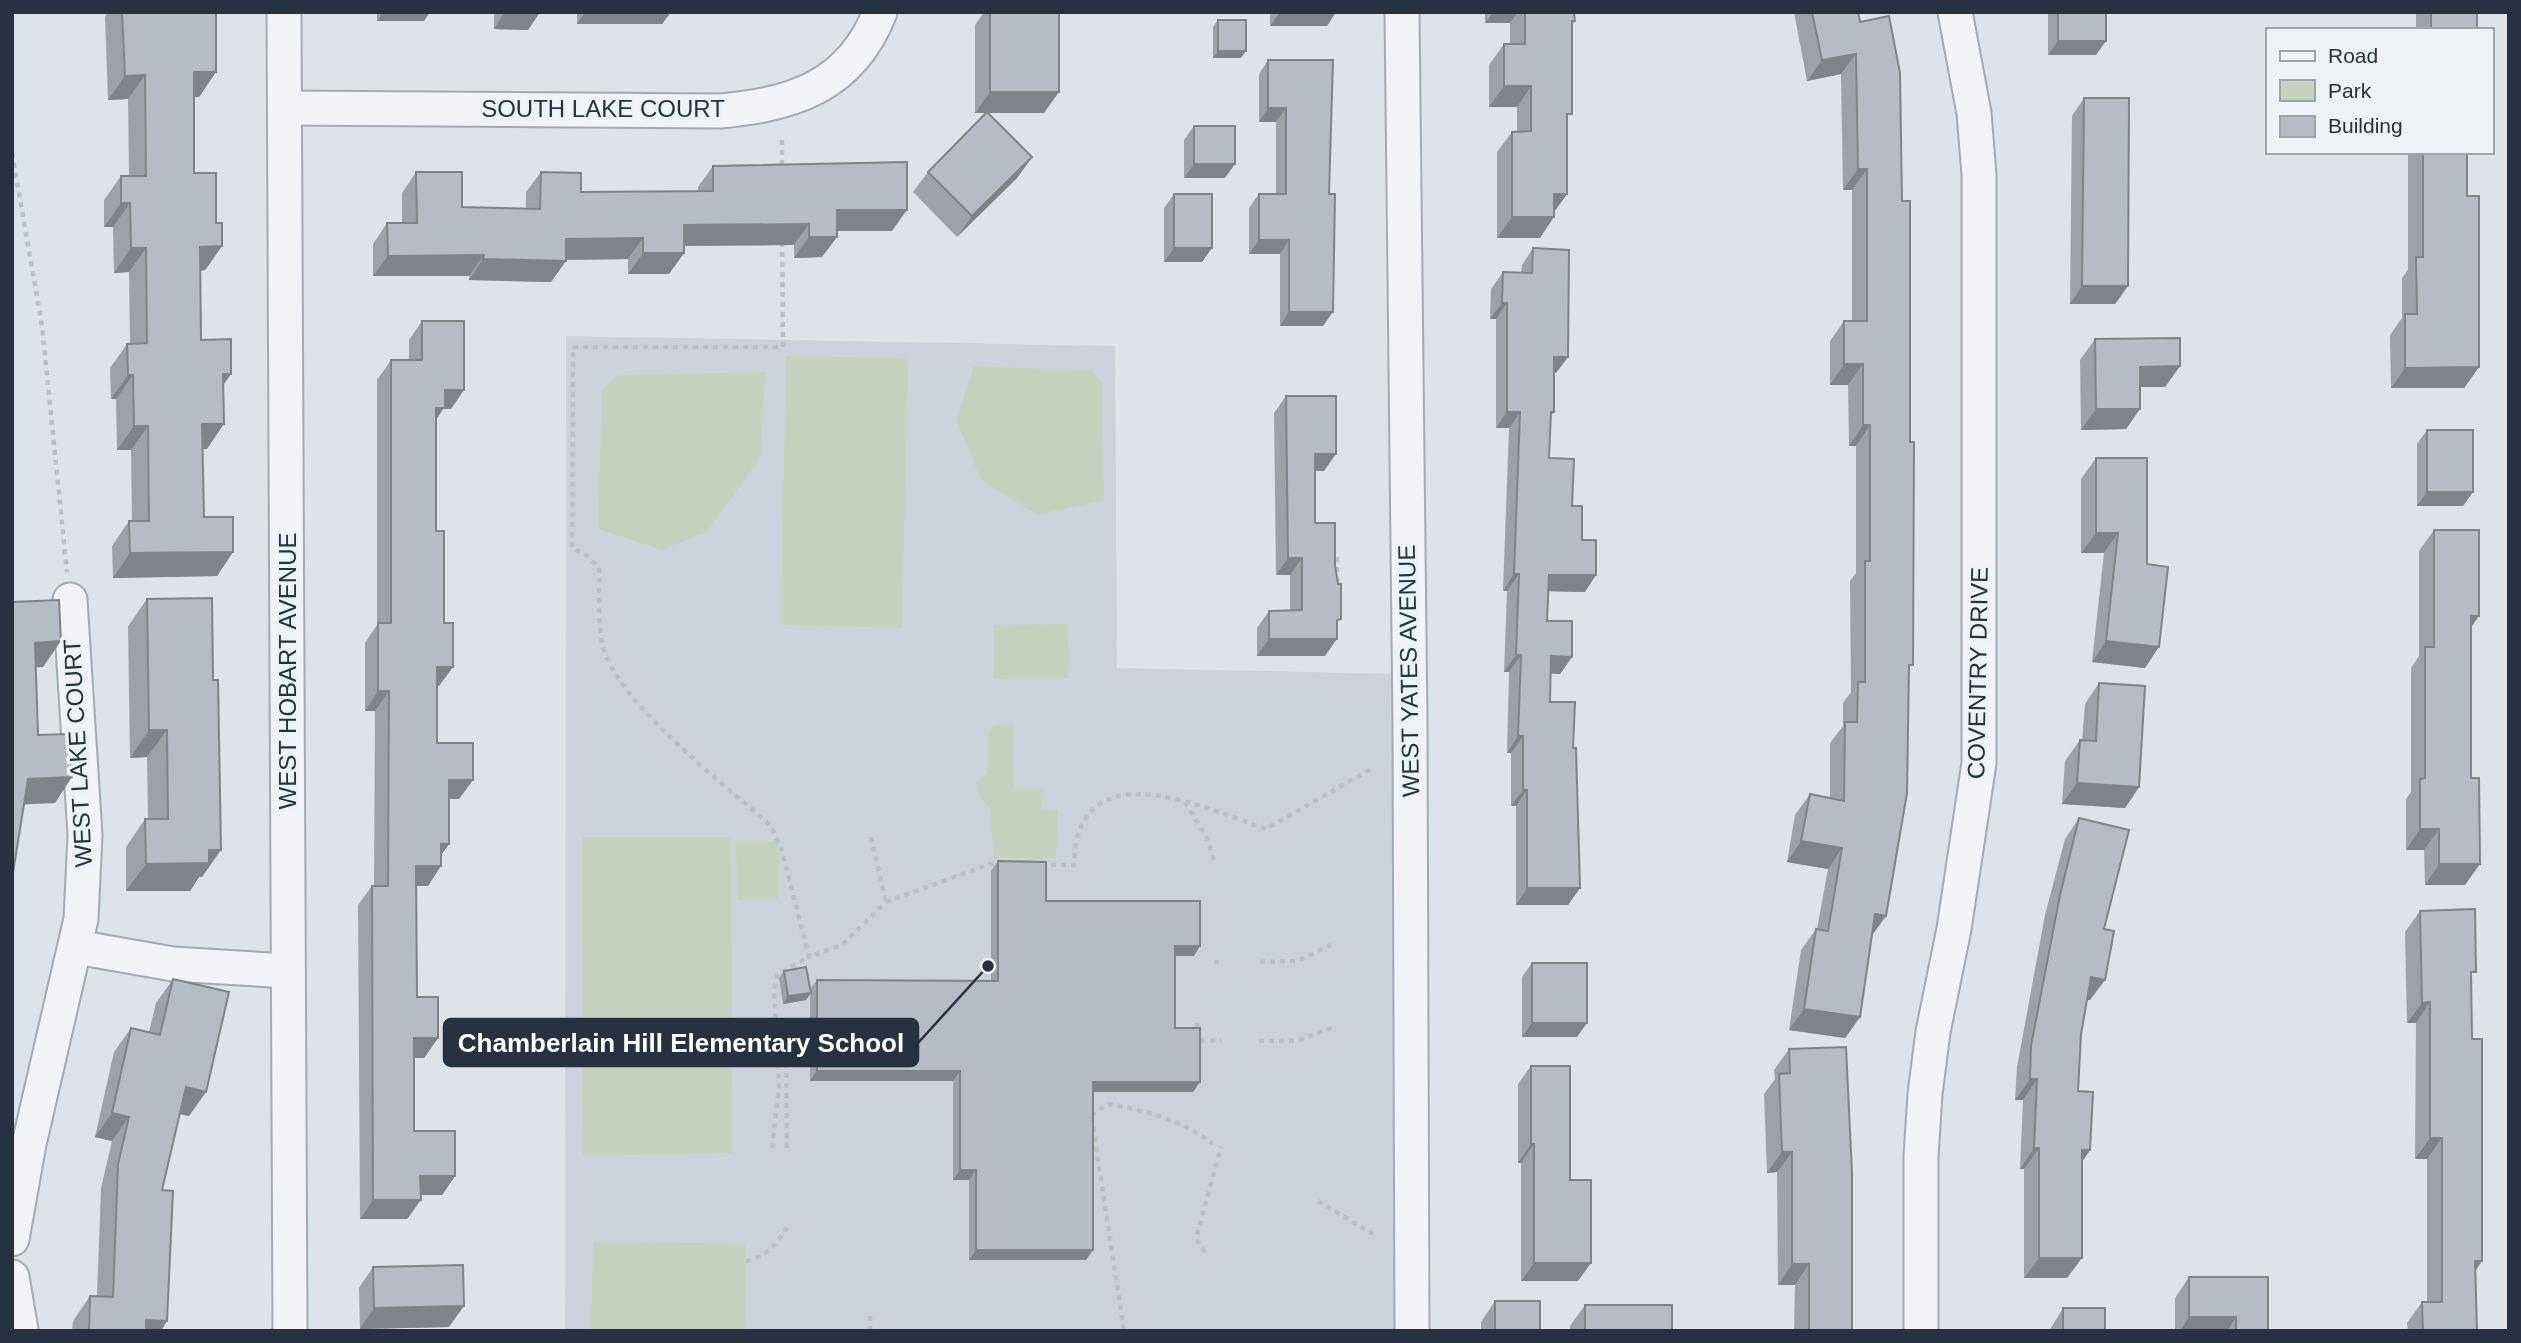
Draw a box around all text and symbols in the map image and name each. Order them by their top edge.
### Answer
legend [2266,28,2493,154]
text: Road [2328,44,2378,67]
text: Park [2328,79,2372,102]
street label: SOUTH LAKE COURT [481,95,725,122]
text: Building [2328,114,2403,137]
street label: WEST HOBART AVENUE [274,533,301,809]
street label: WEST YATES AVENUE [1393,545,1424,797]
street label: COVENTRY DRIVE [1962,567,1993,779]
street label: WEST LAKE COURT [58,638,97,868]
callout: Chamberlain Hill Elementary School [444,1019,918,1066]
text: Chamberlain Hill Elementary School [458,1028,904,1058]

